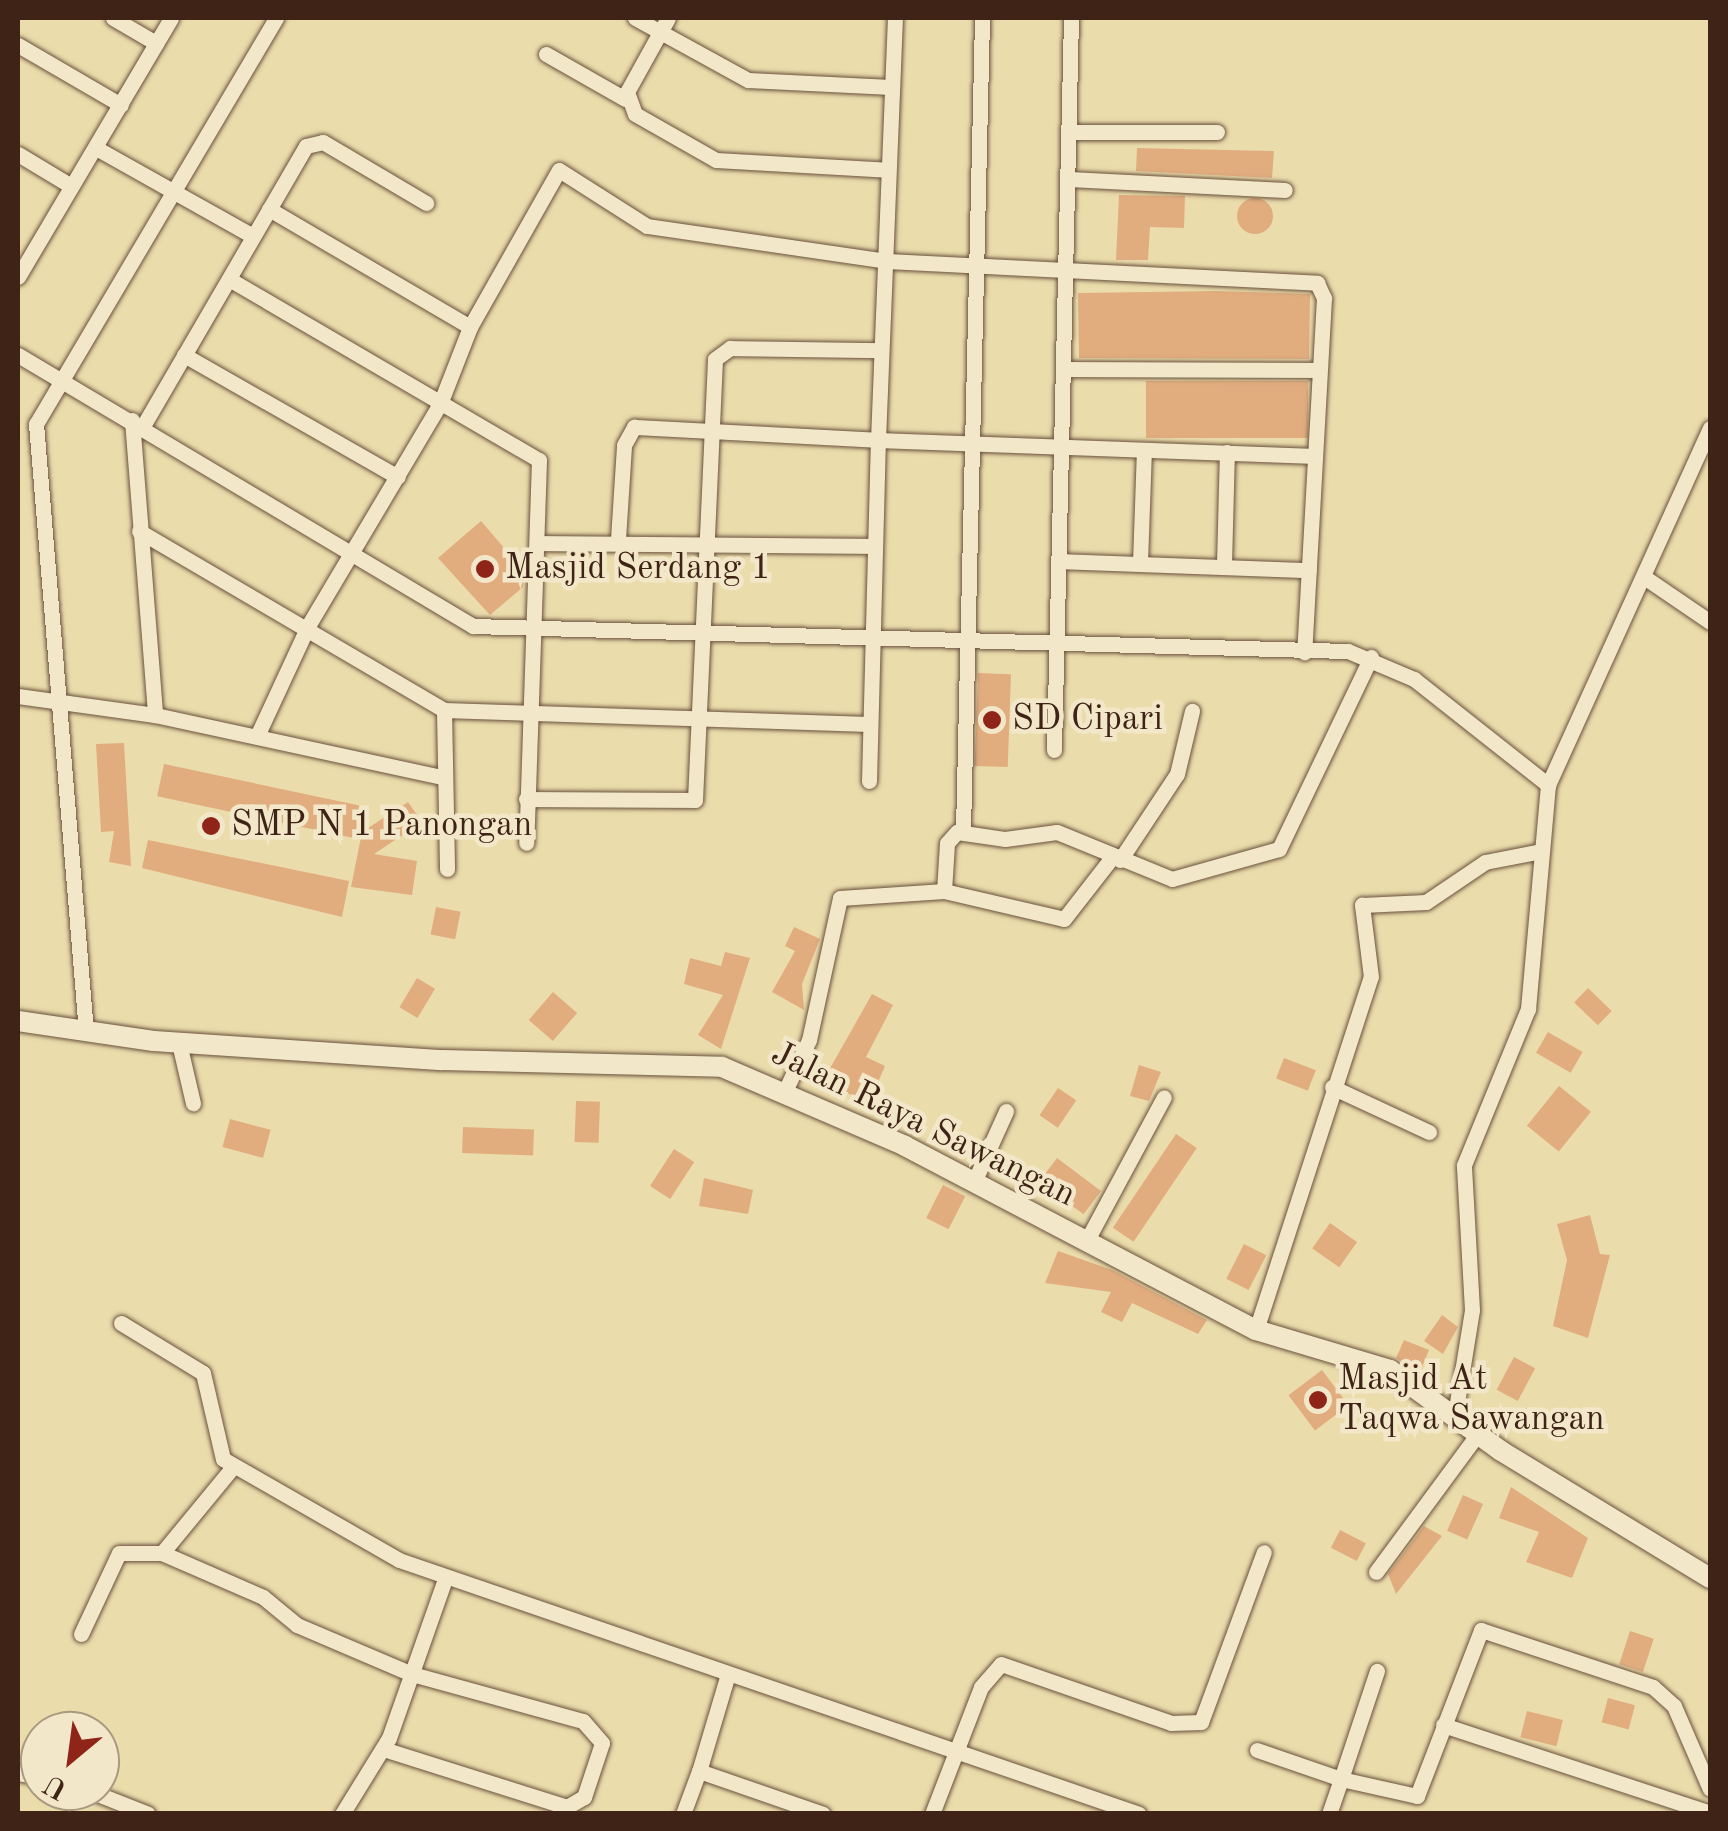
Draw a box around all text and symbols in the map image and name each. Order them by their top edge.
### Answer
place label: Masjid Serdang 1 [505,548,771,590]
marker: Masjid Serdang 1 [474,558,496,580]
place label: SD Cipari [1012,699,1163,741]
marker: SD Cipari [981,709,1003,731]
place label: SMP N 1 Panongan [231,805,532,847]
marker: SMP N 1 Panongan [200,815,222,837]
street label: Jalan Raya Sawangan [764,1033,1082,1217]
place label: Masjid At Taqwa Sawangan [1338,1359,1605,1441]
marker: Masjid At Taqwa Sawangan [1307,1389,1329,1411]
north arrow [20,1711,120,1811]
text: U [40,1768,73,1803]

